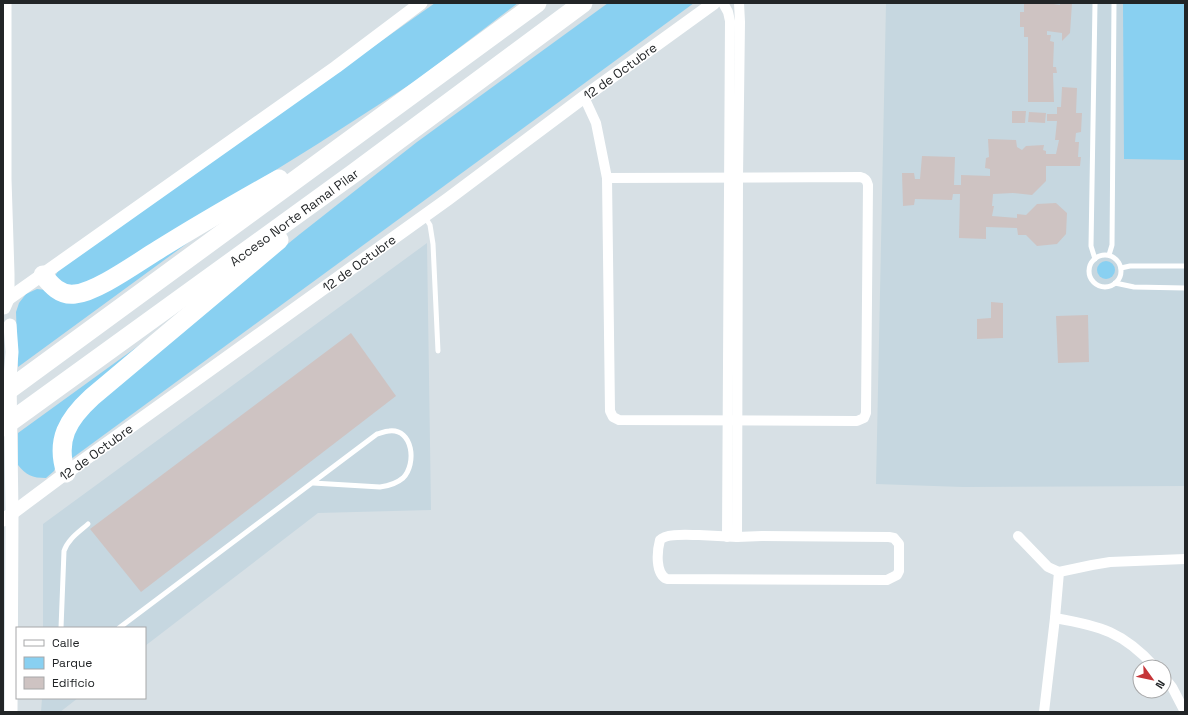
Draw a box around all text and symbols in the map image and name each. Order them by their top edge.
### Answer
street label: 12 de Octubre [580,39,660,104]
street label: Acceso Norte Ramal Pilar [226,165,362,270]
street label: 12 de Octubre [319,231,399,296]
street label: 12 de Octubre [56,420,136,485]
legend [16,627,146,699]
text: Calle [52,635,80,651]
text: Parque [52,655,92,671]
north arrow [1132,659,1172,699]
text: Edificio [52,675,95,691]
text: N [1153,678,1168,691]

